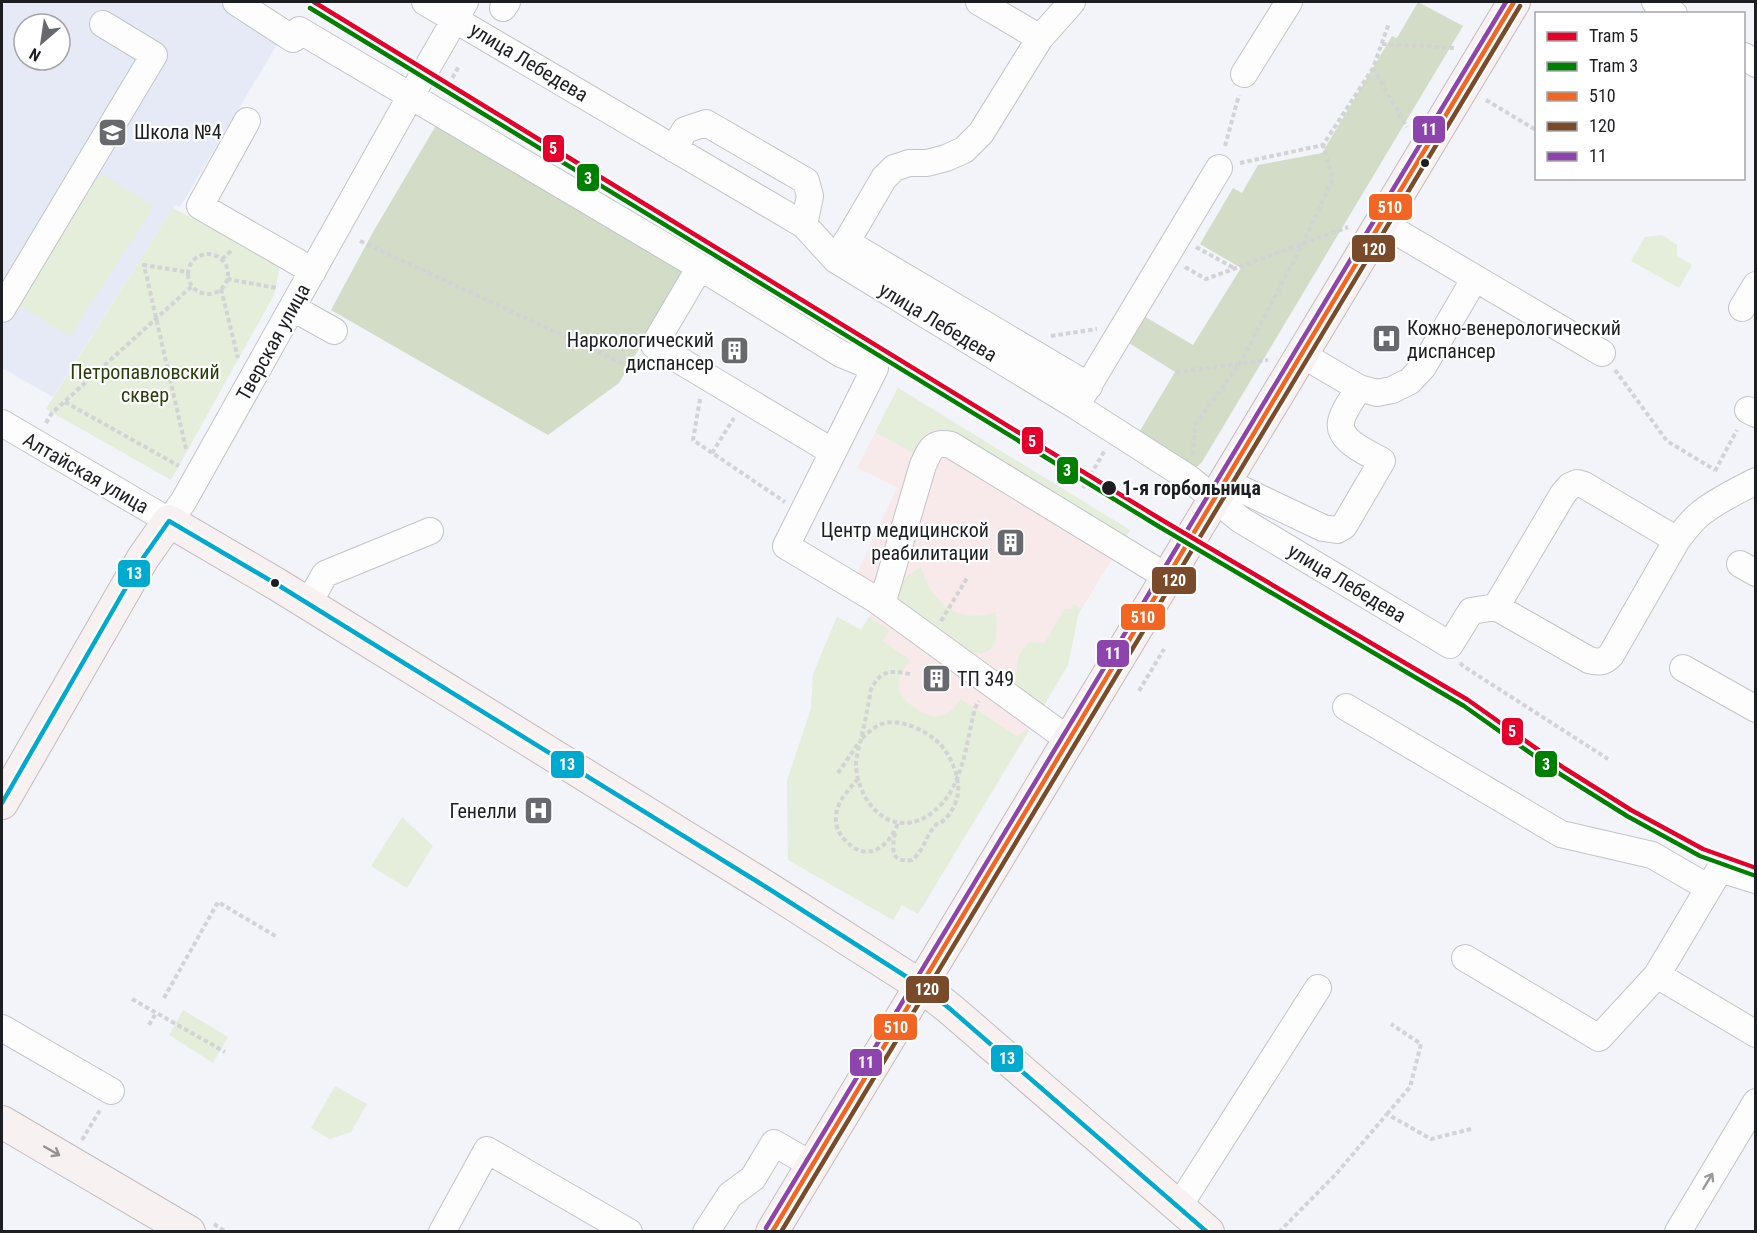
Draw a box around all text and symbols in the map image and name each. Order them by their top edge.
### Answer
north arrow [12,12,72,72]
legend [1535,12,1745,180]
street label: улица Лебедева [466,17,592,107]
text: Tram 5 [1589,25,1638,46]
text: N [26,44,44,65]
text: Tram 3 [1589,55,1638,76]
text: 510 [1589,85,1616,106]
line badge: 11 [1412,115,1446,144]
text: 120 [1589,115,1616,136]
school or university icon: Школа №4 [97,116,129,148]
place label: Школа №4 [134,120,222,144]
text: 11 [1421,120,1437,139]
line badge: 5 [542,134,565,163]
text: 5 [549,139,557,158]
text: 11 [1589,145,1607,166]
unlabelled marker [1419,157,1431,169]
line badge: 3 [576,163,600,192]
text: 3 [584,169,592,188]
line badge: 510 [1368,193,1413,221]
text: 510 [1378,198,1402,217]
line badge: 120 [1351,234,1396,263]
text: 120 [1362,240,1386,259]
street label: улица Лебедева [875,277,1001,367]
street label: Тверская улица [231,279,315,405]
place label: Кожно-венерологический диспансер [1407,316,1621,363]
hospital icon: Кожно-венерологический диспансер [1370,323,1402,355]
place label: Наркологический диспансер [567,328,714,375]
building icon: Наркологический диспансер [719,335,751,367]
park label: Петропавловский сквер [70,360,220,407]
line badge: 5 [1021,426,1044,455]
street label: Алтайская улица [19,427,153,519]
text: 5 [1028,432,1036,451]
line badge: 3 [1056,456,1079,485]
text: 3 [1063,461,1071,480]
place label: 1-я горбольница [1122,476,1261,500]
marker: 1-я горбольница [1100,479,1118,497]
place label: Центр медицинской реабилитации [821,518,989,565]
building icon: Центр медицинской реабилитации [994,526,1026,558]
street label: улица Лебедева [1284,538,1410,628]
line badge: 13 [117,559,151,588]
text: 13 [126,564,142,583]
line badge: 120 [1151,566,1197,595]
text: 120 [1162,571,1186,590]
unlabelled marker [269,577,281,589]
line badge: 510 [1120,603,1166,631]
text: 510 [1131,608,1155,627]
line badge: 11 [1096,639,1130,668]
text: 11 [1105,644,1121,663]
building icon: ТП 349 [920,663,952,695]
place label: ТП 349 [957,667,1014,691]
line badge: 5 [1501,717,1524,746]
text: 5 [1508,722,1516,741]
line badge: 13 [550,750,585,779]
line badge: 3 [1534,750,1558,778]
text: 13 [559,755,575,774]
text: 3 [1542,755,1550,774]
hospital icon: Генелли [522,795,554,827]
place label: Генелли [450,799,517,823]
line badge: 120 [905,975,950,1004]
text: 120 [915,980,939,999]
line badge: 510 [873,1013,918,1041]
text: 510 [884,1018,908,1037]
line badge: 13 [990,1044,1024,1073]
line badge: 11 [849,1048,883,1077]
text: 13 [999,1049,1015,1068]
text: 11 [858,1053,874,1072]
one-way arrow [43,1146,60,1158]
one-way arrow [1702,1173,1714,1190]

